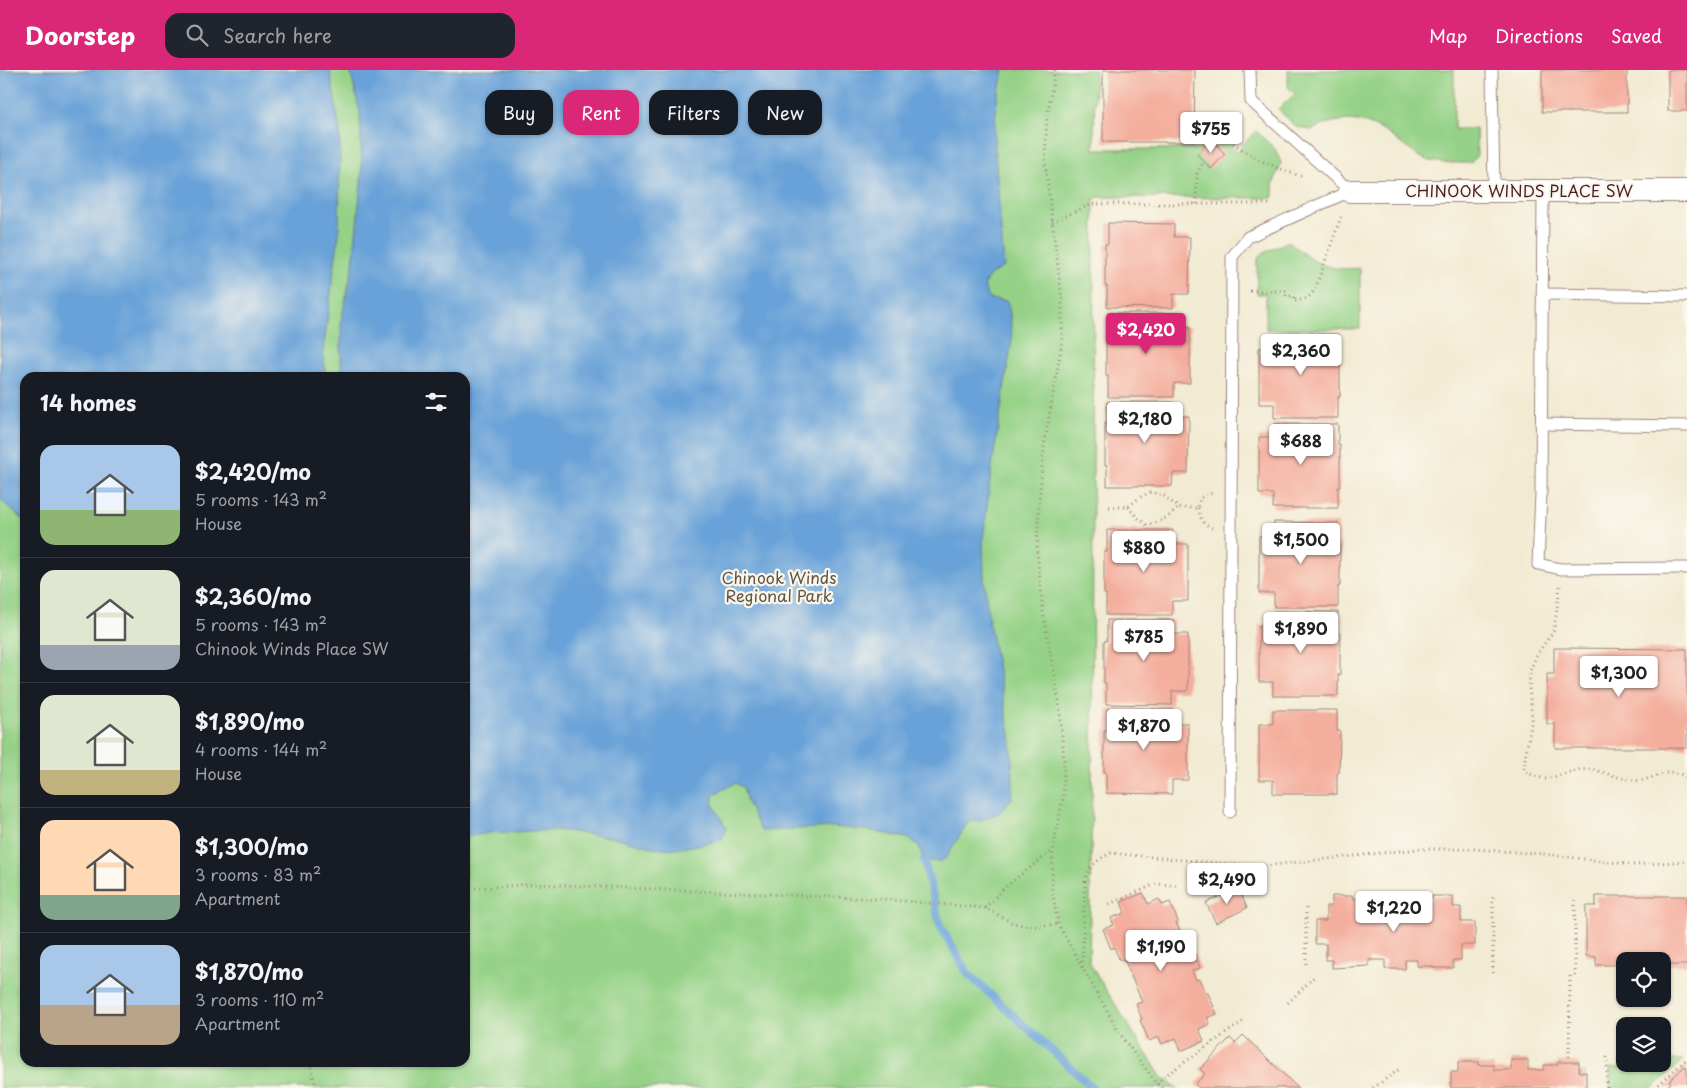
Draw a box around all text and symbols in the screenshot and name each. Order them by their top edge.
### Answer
search box [165,13,515,58]
text: Doorstep [25,17,135,53]
icon: search [183,21,211,49]
text: Search here [223,21,332,49]
text: Map [1429,22,1467,49]
text: Directions [1495,22,1583,49]
text: Saved [1611,22,1662,49]
chip: Buy [485,90,553,135]
chip: Rent [563,90,639,135]
chip: Filters [649,90,738,135]
chip: New [748,90,822,135]
pin: $755 [1181,112,1241,154]
text: $755 [1191,116,1231,140]
street label: CHINOOK WINDS PLACE SW [1405,178,1633,202]
pin: $2,420 [1105,312,1187,355]
text: $2,420 [1117,317,1175,341]
pin: $2,360 [1260,334,1342,376]
text: $2,360 [1272,338,1330,362]
text: 14 homes [40,386,136,418]
icon: filters [422,388,450,416]
pin: $2,180 [1104,402,1186,444]
text: $2,180 [1118,406,1172,430]
pin: $688 [1271,424,1331,466]
text: $688 [1280,428,1322,452]
text: $2,420/mo [195,455,311,487]
icon: home [80,465,140,525]
text: 5 rooms · 143 m² [195,487,327,511]
text: House [195,511,242,535]
pin: $1,500 [1260,522,1342,565]
text: $1,500 [1273,527,1329,551]
pin: $880 [1114,530,1174,573]
text: $880 [1123,535,1165,559]
park label: Chinook Winds Regional Park [721,565,837,607]
text: $2,360/mo [195,580,311,612]
icon: home [80,590,140,650]
text: 5 rooms · 143 m² [195,612,327,636]
pin: $1,890 [1260,612,1342,654]
text: $1,890 [1274,616,1328,640]
pin: $785 [1114,620,1174,662]
text: $785 [1124,624,1164,648]
text: Chinook Winds Place SW [195,636,388,660]
pin: $1,300 [1578,656,1660,698]
text: $1,300 [1591,660,1647,684]
text: $1,890/mo [195,705,304,737]
pin: $1,870 [1103,708,1185,751]
text: $1,870 [1118,713,1170,737]
icon: home [80,715,140,775]
text: 4 rooms · 144 m² [195,737,327,761]
text: House [195,761,242,785]
text: $1,300/mo [195,830,308,862]
icon: home [80,840,140,900]
text: 3 rooms · 83 m² [195,862,321,886]
pin: $2,490 [1186,862,1268,905]
text: $2,490 [1198,867,1256,891]
text: Apartment [195,886,280,910]
pin: $1,220 [1353,890,1435,933]
text: $1,220 [1366,895,1422,919]
pin: $1,190 [1120,930,1202,972]
text: $1,190 [1137,934,1186,958]
map controls [1616,952,1671,1072]
button: locate [1616,952,1671,1007]
text: $1,870/mo [195,955,303,987]
icon: home [80,965,140,1025]
text: 3 rooms · 110 m² [195,987,324,1011]
text: Apartment [195,1011,280,1035]
button: layers [1616,1017,1671,1072]

